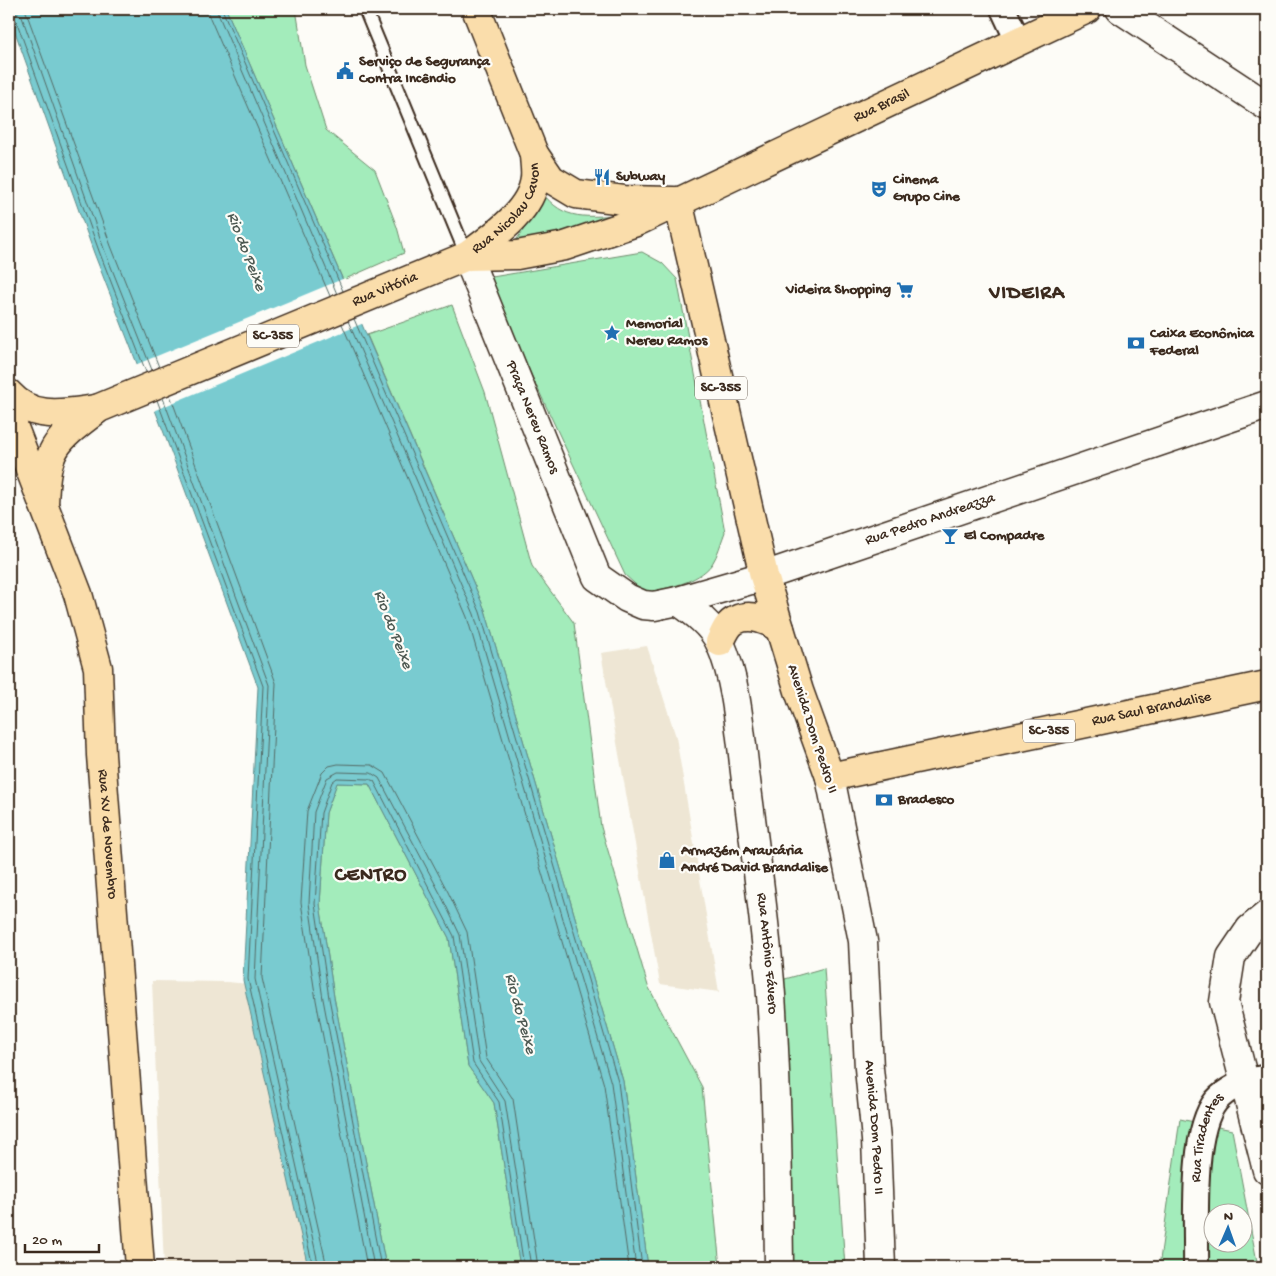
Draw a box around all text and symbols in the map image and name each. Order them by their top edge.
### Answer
place label: Serviço de Segurança Contra Incêndio [358,53,491,88]
public building icon: Serviço de Segurança Contra Incêndio [335,61,355,81]
street label: Rua Brasil [851,85,913,127]
street label: Rua Nicolau Cavon [468,162,544,258]
restaurant icon: Subway [592,167,612,187]
place label: Subway [616,168,666,186]
place label: Cinema Grupo Cine [892,171,961,206]
theatre icon: Cinema Grupo Cine [869,179,889,199]
water label: Rio do Peixe [221,210,269,295]
street label: Rua Vitória [350,268,421,311]
supermarket icon: Videira Shopping [895,280,915,300]
place label: Videira Shopping [785,281,891,299]
district label: VIDEIRA [988,283,1066,306]
place label: Memorial Nereu Ramos [626,315,709,350]
place icon: Memorial Nereu Ramos [602,323,622,343]
road number: SC-355 [247,324,299,348]
place label: Caixa Econômica Federal [1149,325,1255,360]
bank icon: Caixa Econômica Federal [1126,333,1146,353]
street label: Praça Nereu Ramos [501,357,563,477]
road number: SC-355 [695,376,747,399]
street label: Rua Pedro Andreazza [863,489,998,550]
bar icon: El Compadre [940,526,960,546]
place label: El Compadre [964,527,1046,545]
water label: Rio do Peixe [368,588,416,673]
street label: Avenida Dom Pedro II [783,662,841,796]
street label: Rua Saul Brandalise [1090,688,1213,731]
road number: SC-355 [1023,719,1075,742]
street label: Rua XV de Novembro [93,769,121,900]
bank icon: Bradesco [874,790,894,810]
place label: Bradesco [897,791,954,809]
place label: Armazém Araucária André David Brandalise [680,842,829,877]
shop icon: Armazém Araucária André David Brandalise [657,850,677,870]
district label: CENTRO [334,865,407,888]
street label: Rua Antônio Fávero [752,892,781,1015]
water label: Rio do Peixe [499,972,539,1057]
street label: Avenida Dom Pedro II [860,1060,887,1195]
street label: Rua Tiradentes [1188,1089,1228,1183]
north arrow [1204,1204,1254,1254]
text: N [1224,1209,1233,1226]
scale bar [25,1221,99,1253]
text: 20 m [32,1232,62,1250]

